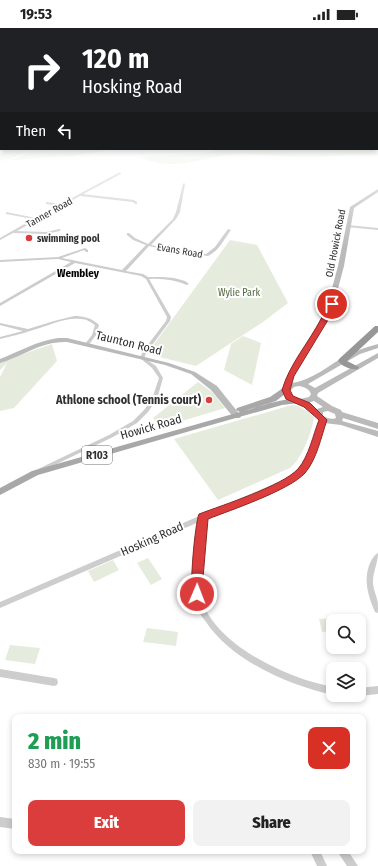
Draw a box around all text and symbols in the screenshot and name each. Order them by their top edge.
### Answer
text: 19:53 [20,5,52,23]
text: 120 m [82,42,149,75]
icon: right [16,44,68,96]
text: Hosking Road [82,76,182,98]
icon: left [54,120,76,142]
text: Then [16,122,46,140]
street label: Tanner Road [24,195,75,231]
street label: Old Howick Road [324,208,348,278]
marker: swimming pool [24,233,34,243]
place label: swimming pool [37,233,100,245]
street label: Evans Road [156,241,204,261]
district label: Wembley [57,267,100,280]
park label: Wylie Park [218,287,260,299]
pin [315,287,349,321]
icon: arrive [321,293,343,315]
street label: Taunton Road [95,328,163,358]
place label: Athlone school (Tennis court) [55,393,201,407]
marker: Athlone school (Tennis court) [204,395,214,405]
street label: Howick Road [119,412,183,442]
road number: R103 [82,446,112,464]
street label: Hosking Road [119,519,185,559]
position arrow [176,573,218,615]
map controls [326,614,366,702]
button: search [326,614,366,654]
button: layers [326,662,366,702]
text: 2 min [28,727,81,755]
button: close [308,727,350,769]
text: 830 m · 19:55 [28,756,95,771]
button: Exit [28,800,185,846]
button: Share [193,800,350,846]

